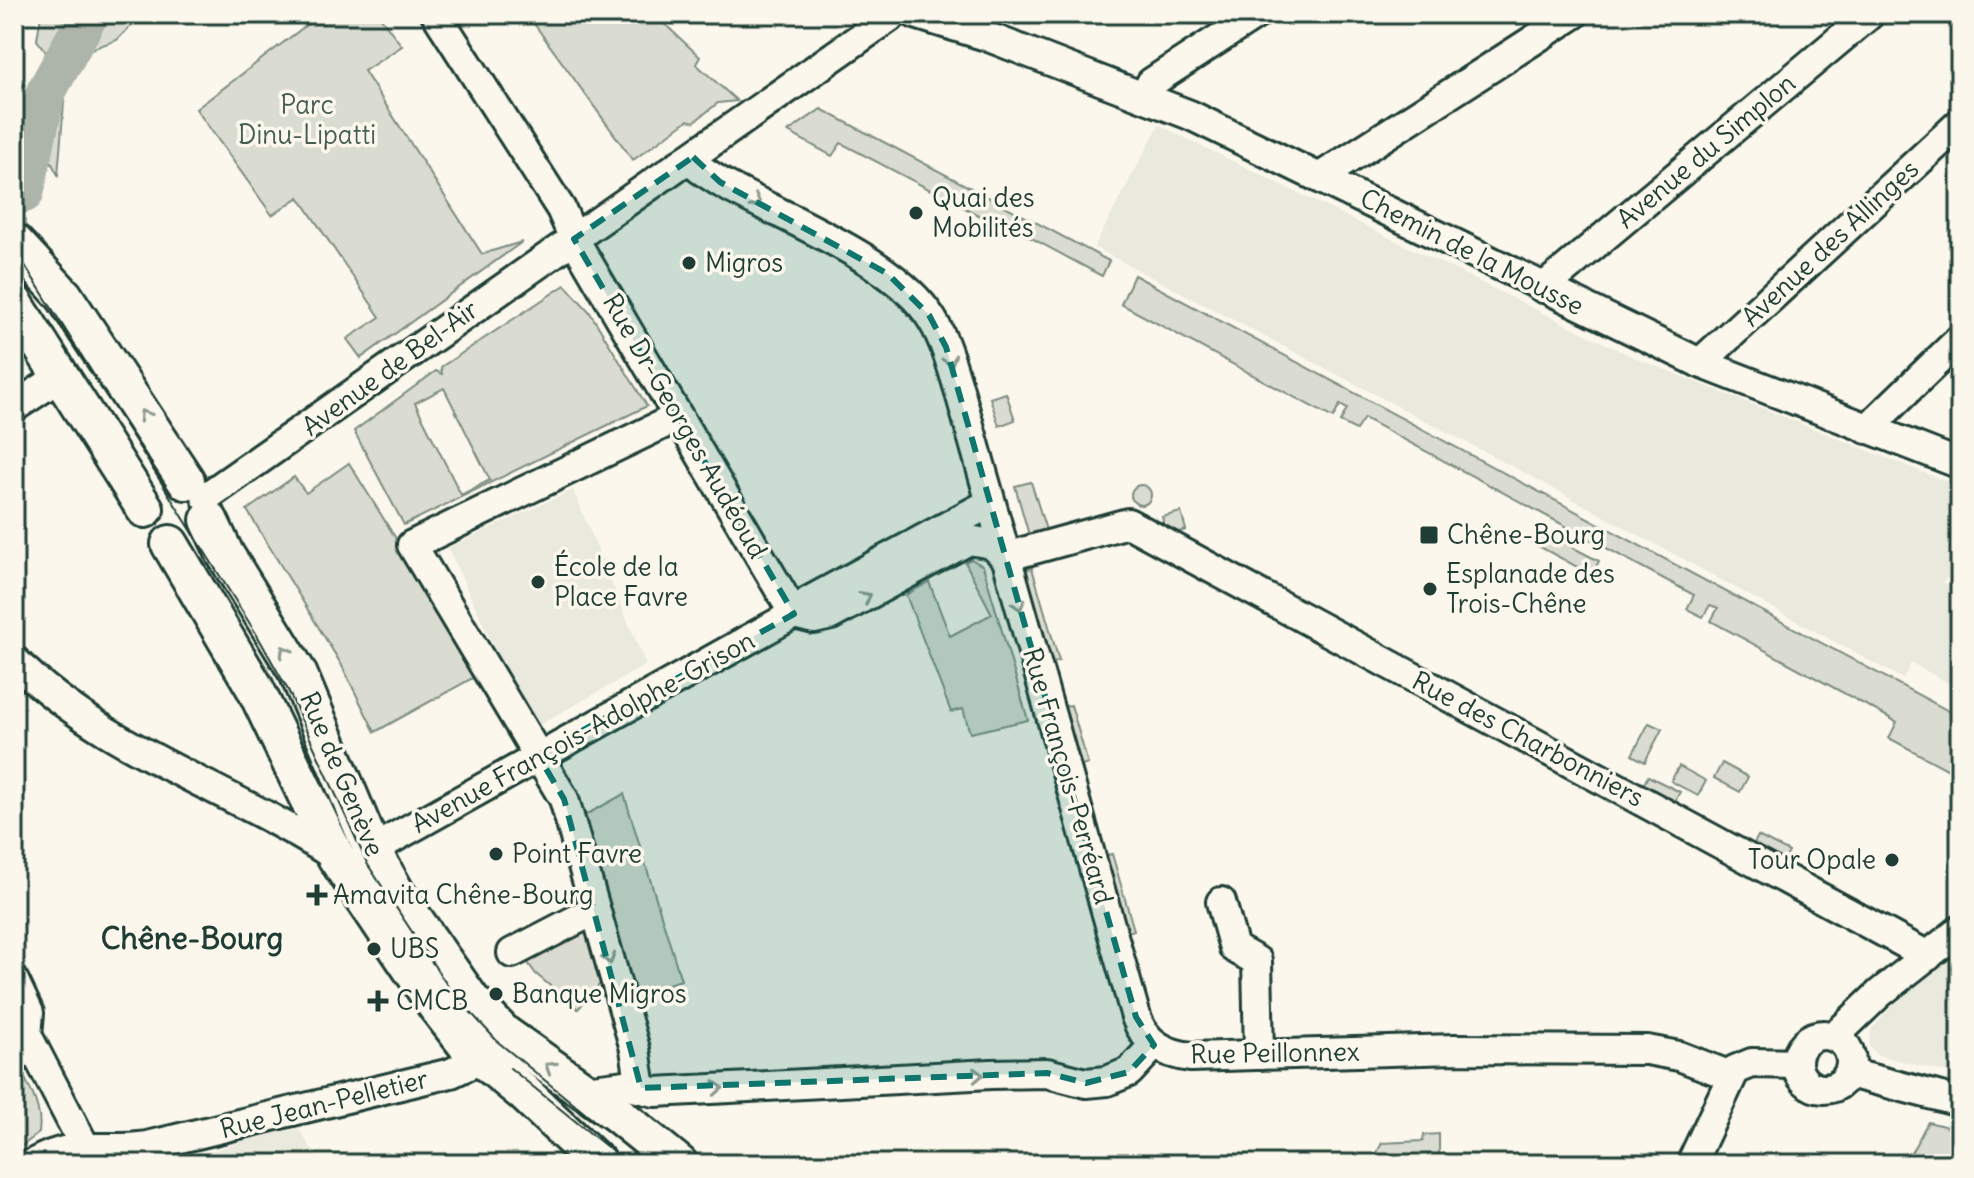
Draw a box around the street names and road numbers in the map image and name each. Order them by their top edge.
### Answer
street label: Avenue du Simplon [1610,66,1802,235]
street label: Avenue des Allinges [1734,152,1925,333]
street label: Chemin de la Mousse [1355,181,1590,322]
street label: Rue Dr-Georges Audéoud [596,287,775,564]
street label: Avenue de Bel-Air [295,292,485,443]
street label: Avenue François-Adolphe-Grison [405,623,760,840]
street label: Rue François-Perréard [1016,644,1121,908]
street label: Rue des Charbonniers [1407,663,1650,814]
street label: Rue de Genève [293,687,392,861]
street label: Rue Peillonnex [1190,1035,1360,1070]
street label: Rue Jean-Pelletier [216,1062,432,1145]

